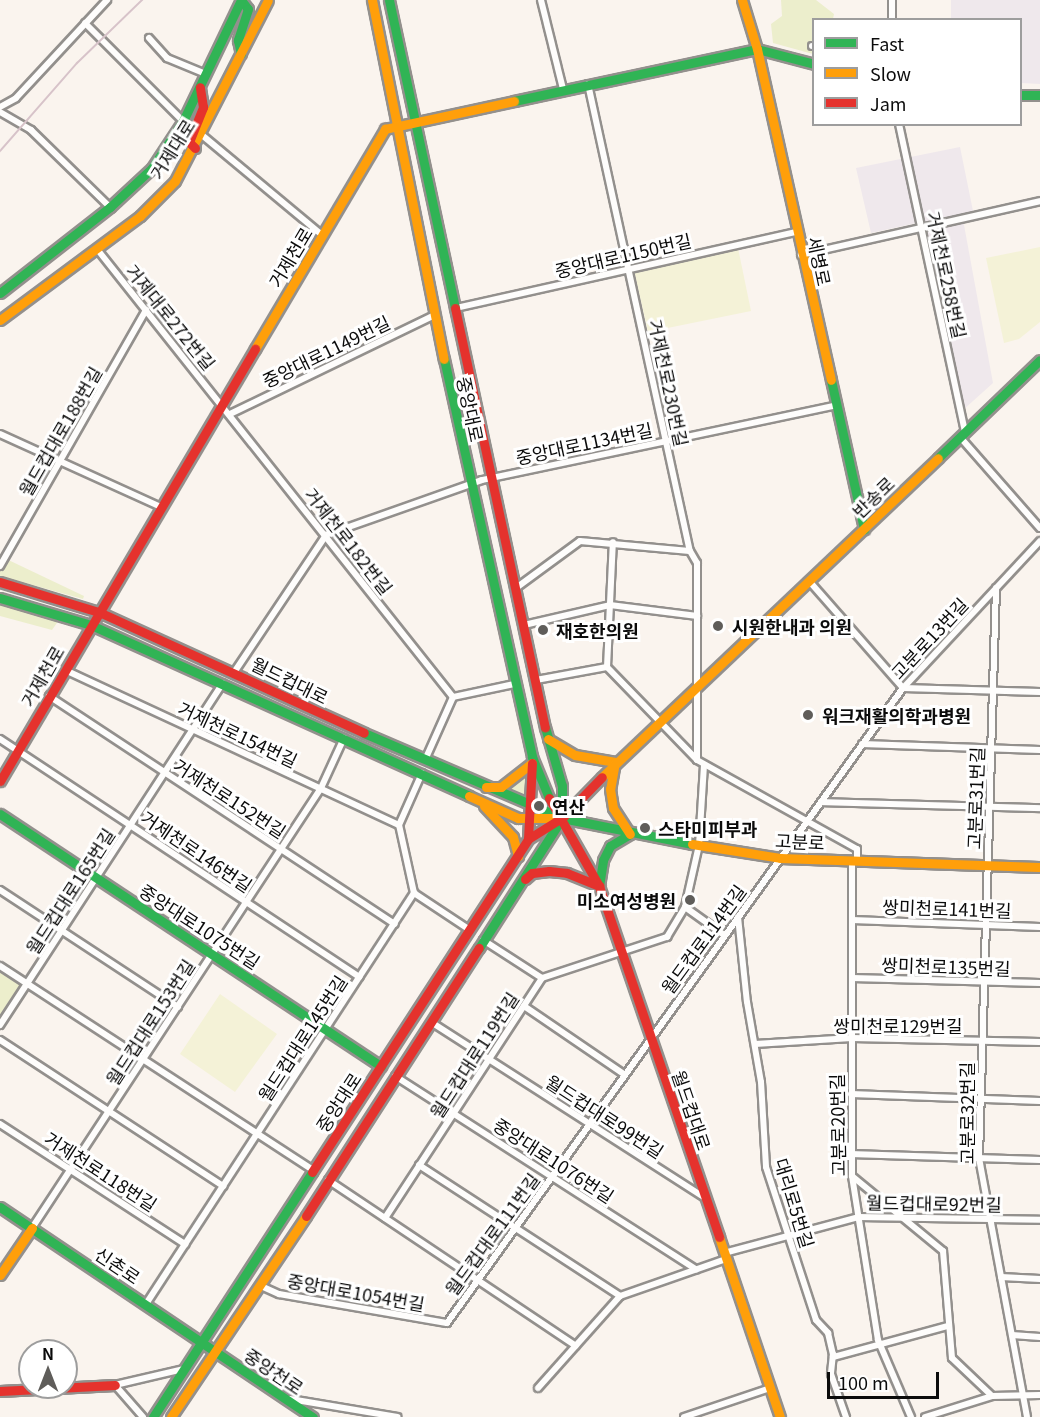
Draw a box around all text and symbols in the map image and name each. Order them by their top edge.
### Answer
legend [812,18,1022,126]
text: Fast [870,30,904,56]
text: Slow [870,60,911,86]
text: Jam [870,90,906,116]
street label: 거제대로 [145,115,199,183]
street label: 거제천로258번길 [923,210,971,340]
street label: 거제천로 [264,223,316,291]
street label: 중앙대로1150번길 [553,229,693,281]
street label: 세병로 [804,234,836,288]
street label: 거제대로272번길 [122,260,220,374]
street label: 중앙대로1149번길 [259,311,393,391]
street label: 거제천로230번길 [645,318,693,448]
street label: 월드컵대로188번길 [14,362,106,500]
street label: 중앙대로 [454,374,488,444]
street label: 중앙대로1134번길 [514,418,654,468]
street label: 반송로 [848,472,898,522]
street label: 거제천로182번길 [301,483,397,599]
street label: 고분로13번길 [886,593,972,683]
place label: 시원한내과 의원 [732,615,852,637]
marker: 시원한내과 의원 [709,617,727,635]
place label: 재호한의원 [556,619,639,641]
marker: 재호한의원 [534,621,552,639]
street label: 거제천로 [16,642,68,710]
street label: 월드컵대로 [248,652,332,708]
street label: 거제천로154번길 [175,697,301,771]
place label: 워크재활의학과병원 [822,704,971,726]
marker: 워크재활의학과병원 [799,706,817,724]
street label: 고분로31번길 [962,746,988,850]
street label: 거제천로152번길 [170,754,290,842]
place label: 연산 [552,795,585,817]
marker: 연산 [530,797,548,815]
street label: 거제천로146번길 [137,806,257,896]
place label: 스타미피부과 [658,817,757,839]
marker: 스타미피부과 [636,819,654,837]
street label: 월드컵대로165번길 [21,824,119,958]
street label: 고분로 [775,829,825,853]
street label: 중앙대로1075번길 [136,879,264,973]
street label: 월드컵로114번길 [656,880,750,998]
place label: 미소여성병원 [577,889,676,911]
marker: 미소여성병원 [681,891,699,909]
street label: 쌍미천로141번길 [882,895,1012,921]
street label: 쌍미천로135번길 [881,953,1011,979]
street label: 월드컵대로153번길 [101,955,199,1089]
street label: 월드컵대로145번길 [253,971,351,1105]
street label: 월드컵대로119번길 [425,988,523,1122]
street label: 쌍미천로129번길 [833,1014,963,1036]
street label: 고분로32번길 [955,1062,977,1164]
street label: 월드컵대로 [668,1067,716,1153]
street label: 중앙대로 [311,1068,365,1136]
street label: 월드컵대로99번길 [542,1070,668,1162]
street label: 고분로20번길 [825,1073,849,1177]
street label: 중앙대로1076번길 [490,1113,618,1207]
street label: 거제천로118번길 [41,1127,161,1215]
street label: 대리로5번길 [771,1155,819,1251]
street label: 월드컵대로111번길 [440,1169,544,1299]
street label: 월드컵대로92번길 [866,1191,1002,1215]
street label: 신촌로 [91,1242,145,1288]
street label: 중앙대로1054번길 [286,1269,426,1315]
north arrow [18,1339,78,1399]
text: N [42,1341,54,1365]
street label: 중앙천로 [241,1344,307,1398]
scale bar [830,1360,942,1398]
text: 100 m [838,1369,889,1395]

